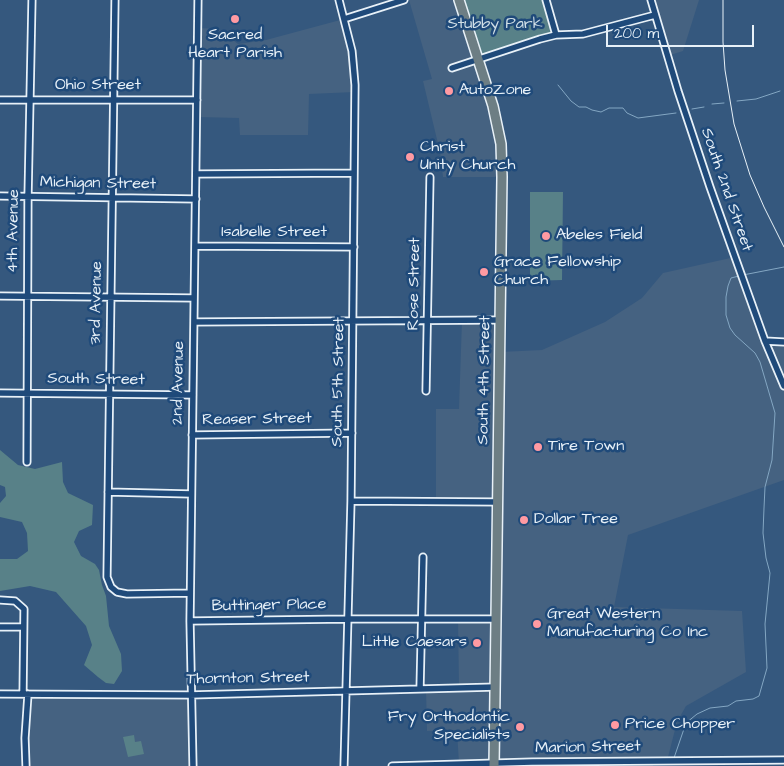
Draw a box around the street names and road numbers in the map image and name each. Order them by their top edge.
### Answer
street label: Ohio Street [55,76,141,96]
street label: South 2nd Street [696,126,756,254]
street label: Michigan Street [40,173,156,195]
street label: 4th Avenue [4,189,24,273]
street label: Isabelle Street [221,223,327,243]
street label: Rose Street [405,237,425,331]
street label: 3rd Avenue [87,261,107,345]
street label: South 4th Street [474,315,496,445]
street label: South 5th Street [328,317,350,447]
street label: 2nd Avenue [169,341,189,425]
street label: South Street [47,370,145,390]
street label: Reaser Street [202,409,312,431]
street label: Buttinger Place [212,595,326,617]
street label: Thornton Street [186,668,310,690]
street label: Marion Street [535,737,641,759]

